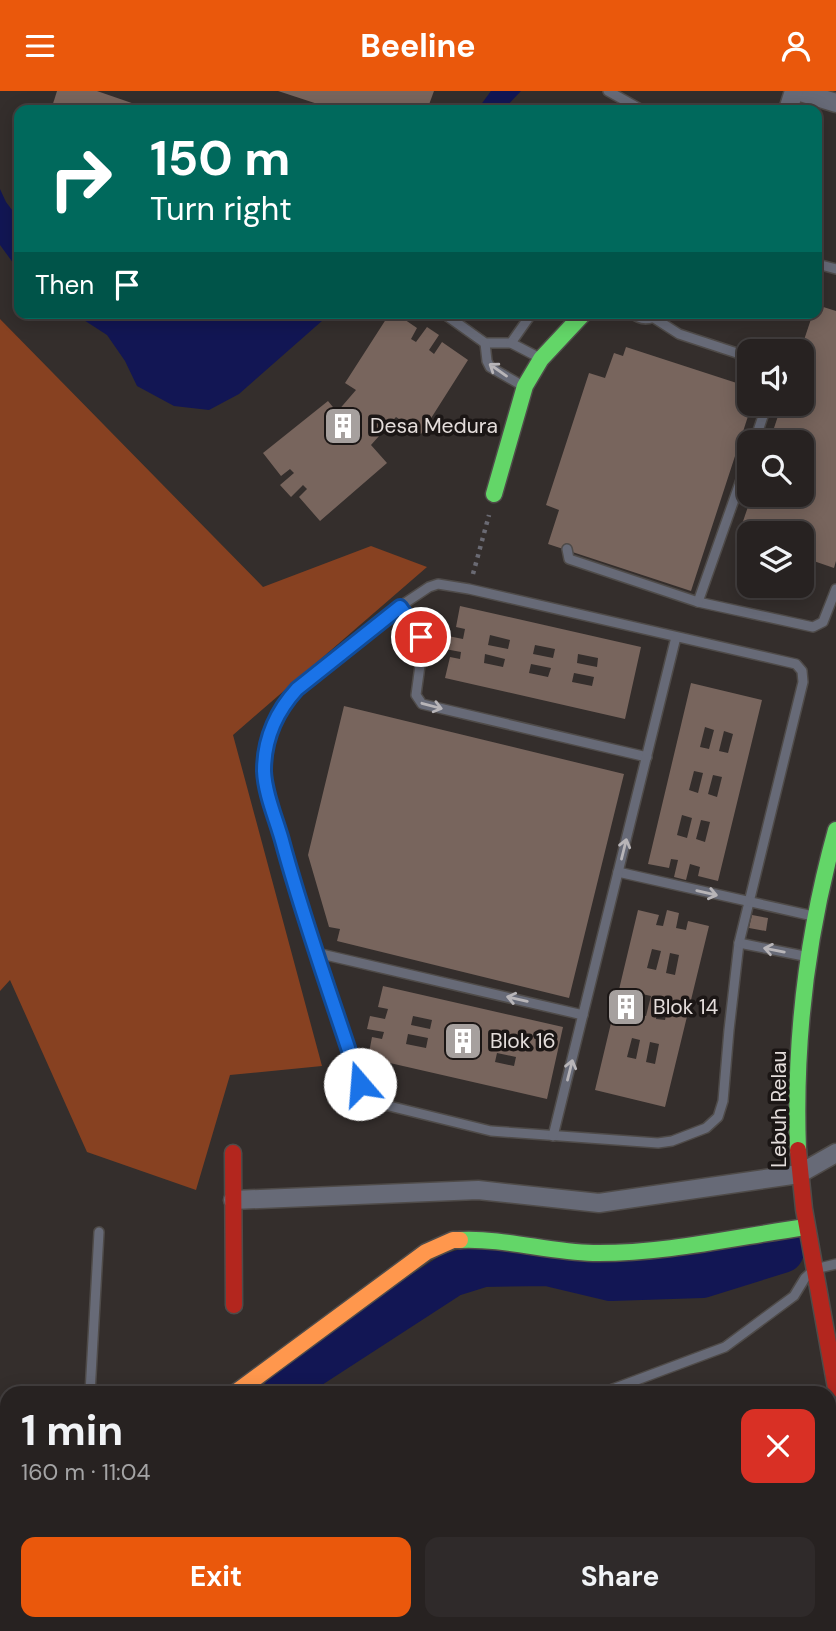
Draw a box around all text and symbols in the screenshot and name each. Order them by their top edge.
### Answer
text: Beeline [360,25,476,67]
icon: menu [21,27,59,65]
icon: person [777,27,815,65]
text: 150 m [150,126,290,190]
icon: right [35,133,126,224]
text: Turn right [150,188,292,230]
icon: arrive [108,266,146,304]
text: Then [35,268,94,302]
map controls [737,339,814,598]
button: sound [737,339,814,416]
one-way arrow [489,363,508,377]
building icon: Desa Medura [322,405,364,447]
place label: Desa Medura [370,412,498,440]
button: search [737,430,814,507]
button: layers [737,521,814,598]
pin [391,607,451,667]
icon: arrive [402,618,440,656]
one-way arrow [420,700,443,713]
one-way arrow [618,838,631,861]
one-way arrow [695,886,718,900]
one-way arrow [763,943,786,956]
building icon: Blok 14 [605,986,647,1028]
one-way arrow [506,992,529,1005]
place label: Blok 14 [653,993,719,1021]
building icon: Blok 16 [442,1020,484,1062]
place label: Blok 16 [490,1027,556,1055]
position arrow [323,1047,397,1121]
street label: Lebuh Relau [765,1050,793,1168]
one-way arrow [564,1059,577,1082]
text: 1 min [21,1403,123,1458]
button: close [741,1409,815,1483]
text: 160 m · 11:04 [21,1457,150,1487]
button: Exit [21,1537,411,1617]
button: Share [425,1537,815,1617]

